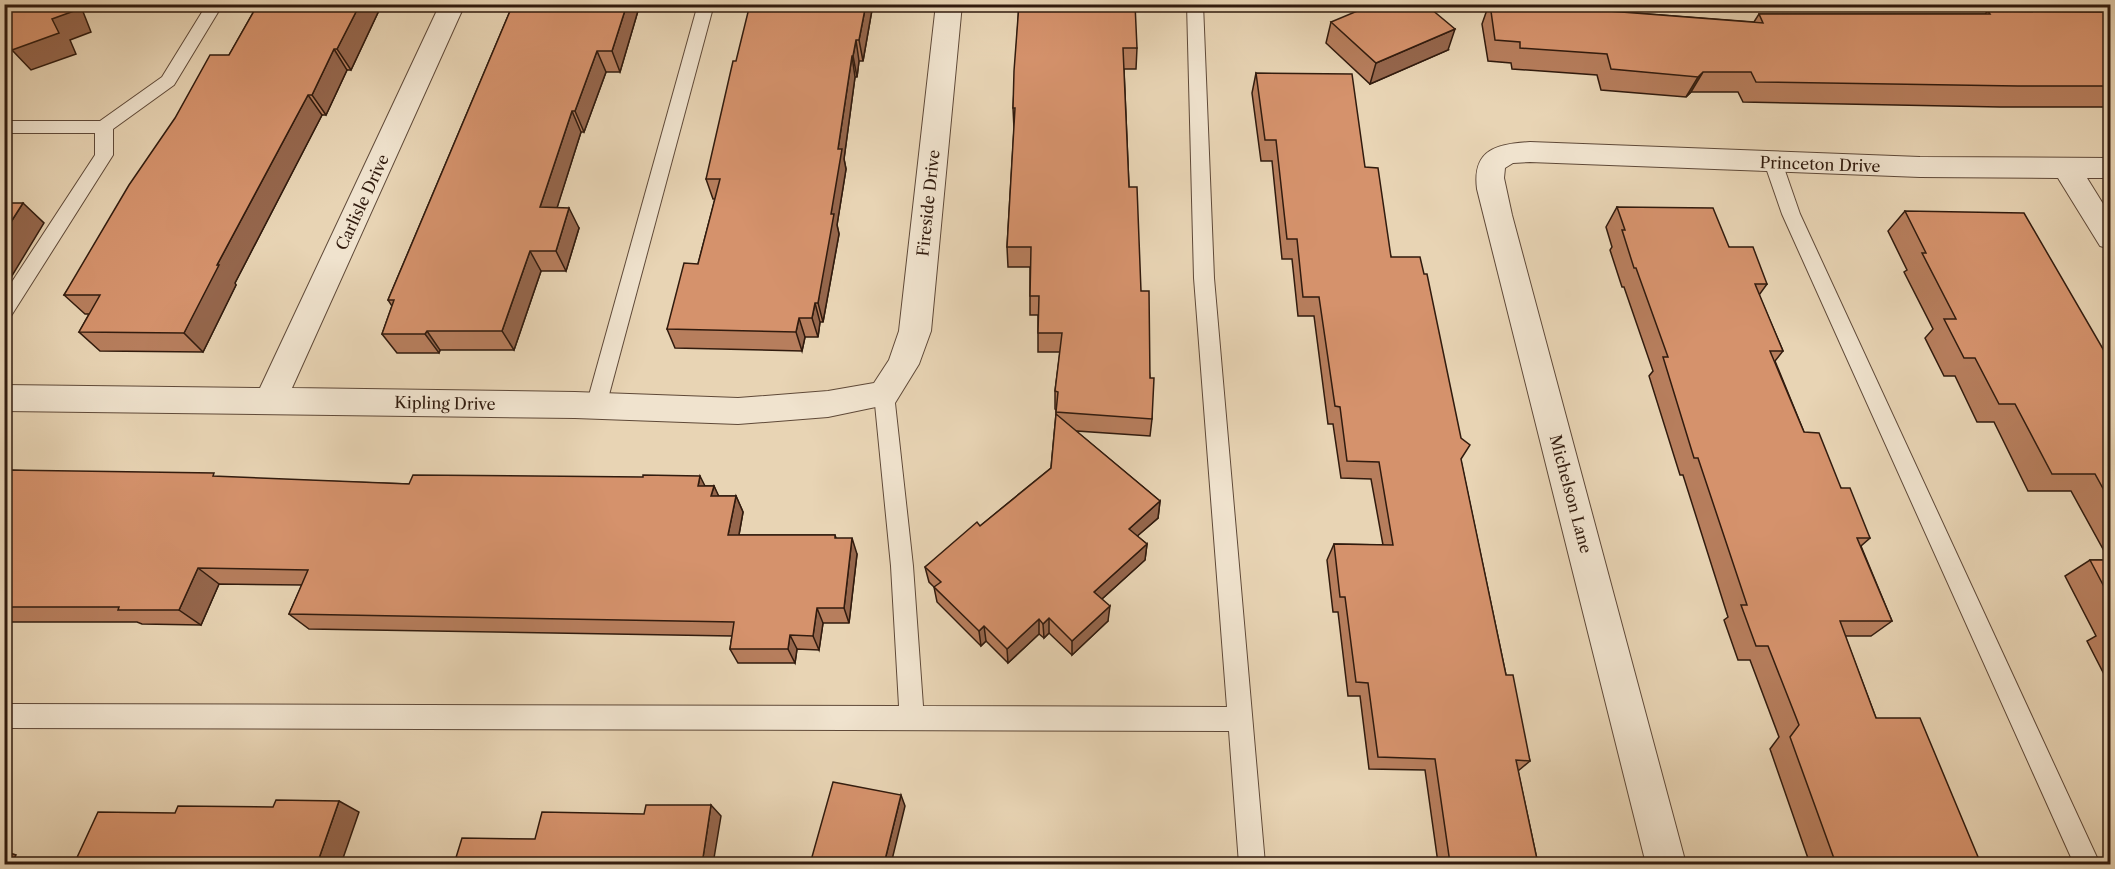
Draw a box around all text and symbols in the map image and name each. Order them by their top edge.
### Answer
street label: Fireside Drive [912,149,944,257]
street label: Carlisle Drive [331,151,393,253]
street label: Princeton Drive [1759,152,1881,176]
street label: Kipling Drive [394,392,496,414]
street label: Michelson Lane [1546,432,1596,556]

